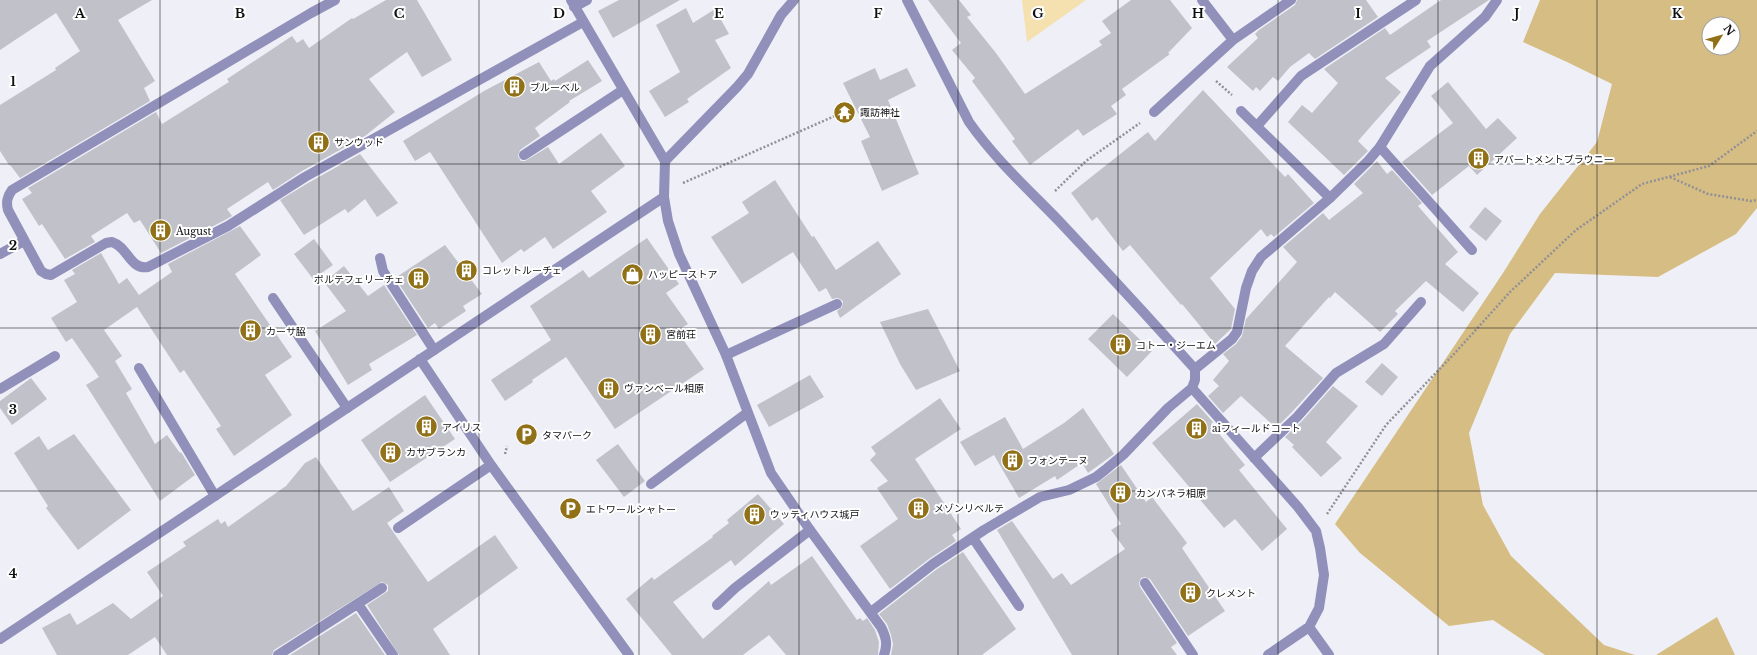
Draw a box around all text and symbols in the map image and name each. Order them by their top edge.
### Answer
text: A [74,5,86,22]
text: B [235,5,245,22]
text: C [394,5,405,22]
text: D [553,5,565,22]
text: E [714,5,724,22]
text: F [874,5,883,22]
text: G [1032,5,1044,22]
text: H [1192,5,1204,22]
text: I [1355,5,1361,22]
text: J [1511,5,1520,22]
text: K [1672,5,1683,22]
north arrow [1701,16,1741,56]
text: N [1720,22,1738,39]
text: 1 [10,73,16,90]
building icon: ブルーベル [501,74,527,100]
place label: ブルーベル [530,81,580,94]
temple icon: 諏訪神社 [832,99,858,125]
place label: 諏訪神社 [860,106,900,119]
building icon: サンウッド [305,129,331,155]
place label: サンウッド [334,136,384,149]
building icon: アパートメントブラウニー [1465,146,1491,172]
place label: アパートメントブラウニー [1494,153,1614,166]
building icon: August [147,218,173,244]
place label: August [175,225,212,238]
text: 2 [9,237,17,254]
building icon: コレットルーチェ [453,257,479,283]
shop icon: ハッピーストア [620,261,646,287]
place label: コレットルーチェ [482,264,562,277]
building icon: ポルテフェリーチェ [406,266,432,292]
place label: ハッピーストア [648,268,718,281]
place label: ポルテフェリーチェ [314,273,404,286]
building icon: カーサ脇 [238,318,264,344]
building icon: 宮前荘 [637,321,663,347]
place label: カーサ脇 [266,325,306,338]
place label: 宮前荘 [666,328,696,341]
building icon: コトー・ジーエム [1107,332,1133,358]
place label: コトー・ジーエム [1136,339,1216,352]
building icon: ヴァンベール相原 [595,375,621,401]
place label: ヴァンベール相原 [624,382,704,395]
text: 3 [9,401,17,418]
building icon: アイリス [413,414,439,440]
building icon: aiフィールドコート [1183,415,1209,441]
place label: アイリス [442,421,482,434]
parking icon: タマパーク [513,422,539,448]
place label: aiフィールドコート [1212,422,1301,435]
place label: タマパーク [542,429,592,442]
building icon: カサブランカ [377,439,403,465]
place label: カサブランカ [406,446,466,459]
building icon: フォンテーヌ [1000,447,1026,473]
place label: フォンテーヌ [1028,454,1088,467]
building icon: カンパネラ相原 [1107,480,1133,506]
place label: カンパネラ相原 [1136,487,1206,500]
building icon: メゾンリベルテ [906,495,932,521]
parking icon: エトワールシャトー [557,496,583,522]
building icon: ウッティハウス城戸 [742,501,768,527]
place label: メゾンリベルテ [934,502,1004,515]
place label: エトワールシャトー [586,503,676,516]
place label: ウッティハウス城戸 [770,508,859,521]
text: 4 [9,565,18,582]
building icon: クレメント [1177,580,1203,606]
place label: クレメント [1206,587,1256,600]

